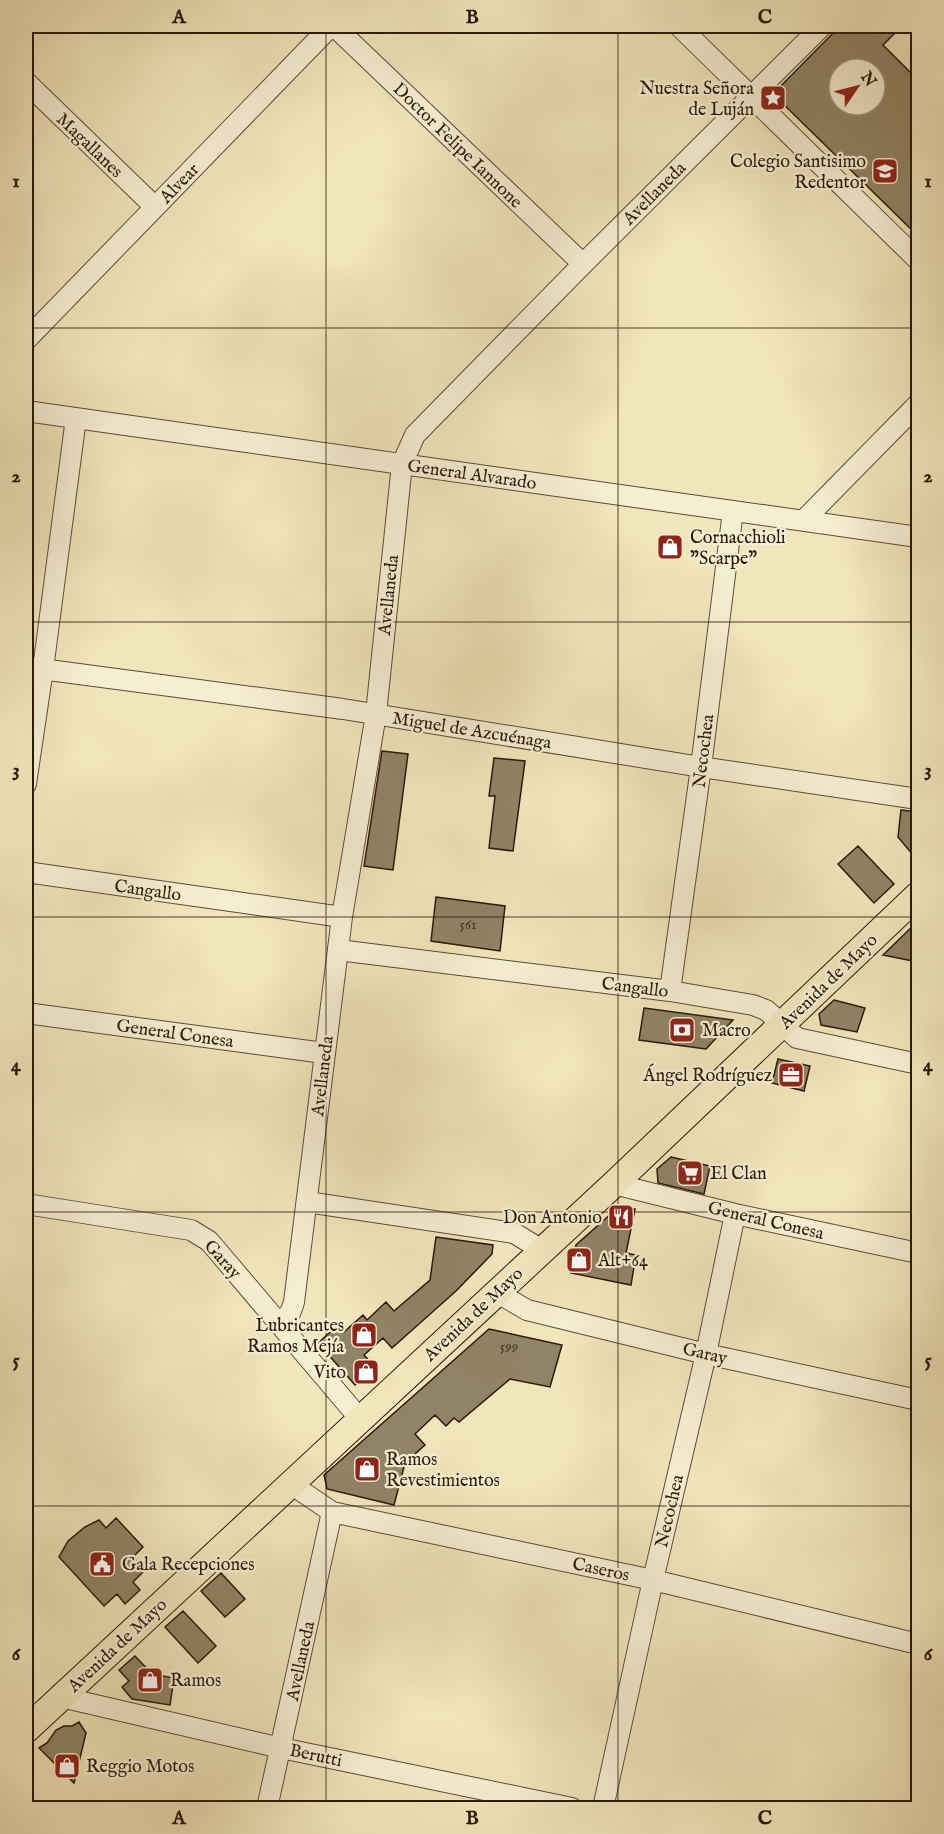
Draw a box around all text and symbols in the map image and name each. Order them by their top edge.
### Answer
text: A [171,5,187,30]
text: B [465,5,479,30]
text: C [758,5,772,30]
north arrow [827,57,887,117]
text: N [855,67,880,91]
street label: Doctor Felipe Iannone [387,78,527,214]
place label: Nuestra Señora de Luján [639,78,754,122]
place icon: Nuestra Señora de Luján [758,83,788,113]
street label: Magallanes [51,109,127,184]
place label: Colegio Santisimo Redentor [730,151,866,195]
school or university icon: Colegio Santisimo Redentor [870,156,900,186]
street label: Avellaneda [618,157,692,231]
street label: Alvear [155,159,205,210]
text: 1 [12,169,20,194]
text: 1 [924,169,932,194]
street label: General Alvarado [406,455,538,496]
text: 2 [11,464,21,489]
text: 2 [923,464,933,489]
place label: Cornacchioli "Scarpe" [690,527,786,571]
shop icon: Cornacchioli "Scarpe" [655,532,685,562]
street label: Avellaneda [374,554,405,638]
street label: Miguel de Azcuénaga [391,708,553,755]
street label: Necochea [689,713,720,789]
text: 3 [12,758,20,783]
text: 3 [924,758,932,783]
street label: Cangallo [113,875,183,908]
house number: 561 [459,915,477,934]
street label: Avenida de Mayo [774,929,883,1036]
street label: Cangallo [600,973,670,1004]
street label: General Conesa [115,1015,235,1054]
bank icon: Macro [667,1015,697,1045]
place label: Macro [702,1020,751,1043]
street label: Avellaneda [307,1034,340,1119]
text: 4 [11,1053,22,1078]
text: 4 [923,1053,934,1078]
office icon: Ángel Rodríguez [776,1060,806,1090]
place label: Ángel Rodríguez [642,1063,772,1088]
supermarket icon: El Clan [675,1158,705,1188]
place label: El Clan [710,1163,767,1186]
street label: General Conesa [706,1197,826,1246]
restaurant icon: Don Antonio [606,1202,636,1232]
place label: Don Antonio [503,1207,602,1230]
street label: Garay [198,1236,246,1285]
shop icon: Alt+64 [564,1245,594,1275]
place label: Alt+64 [597,1250,648,1273]
street label: Avenida de Mayo [419,1263,529,1368]
place label: Lubricantes Ramos Mejía [247,1315,344,1359]
shop icon: Lubricantes Ramos Mejía [349,1320,379,1350]
house number: 599 [500,1337,518,1356]
street label: Garay [680,1338,729,1371]
text: 5 [12,1348,20,1373]
text: 5 [924,1348,932,1373]
shop icon: Vito [351,1357,381,1387]
place label: Vito [313,1362,346,1385]
place label: Ramos Revestimientos [386,1449,500,1493]
shop icon: Ramos Revestimientos [352,1454,382,1484]
street label: Necochea [651,1472,690,1550]
public building icon: Gala Recepciones [87,1549,117,1579]
street label: Caseros [570,1553,631,1588]
place label: Gala Recepciones [122,1554,255,1577]
street label: Avenida de Mayo [63,1594,173,1699]
street label: Avellaneda [282,1619,321,1704]
text: 6 [12,1642,22,1667]
text: 6 [924,1642,934,1667]
shop icon: Ramos [135,1665,165,1695]
place label: Ramos [170,1670,221,1693]
street label: Berutti [287,1740,344,1773]
shop icon: Reggio Motos [52,1751,82,1781]
place label: Reggio Motos [86,1756,194,1779]
text: A [171,1806,187,1831]
text: B [465,1806,479,1831]
text: C [758,1806,772,1831]

